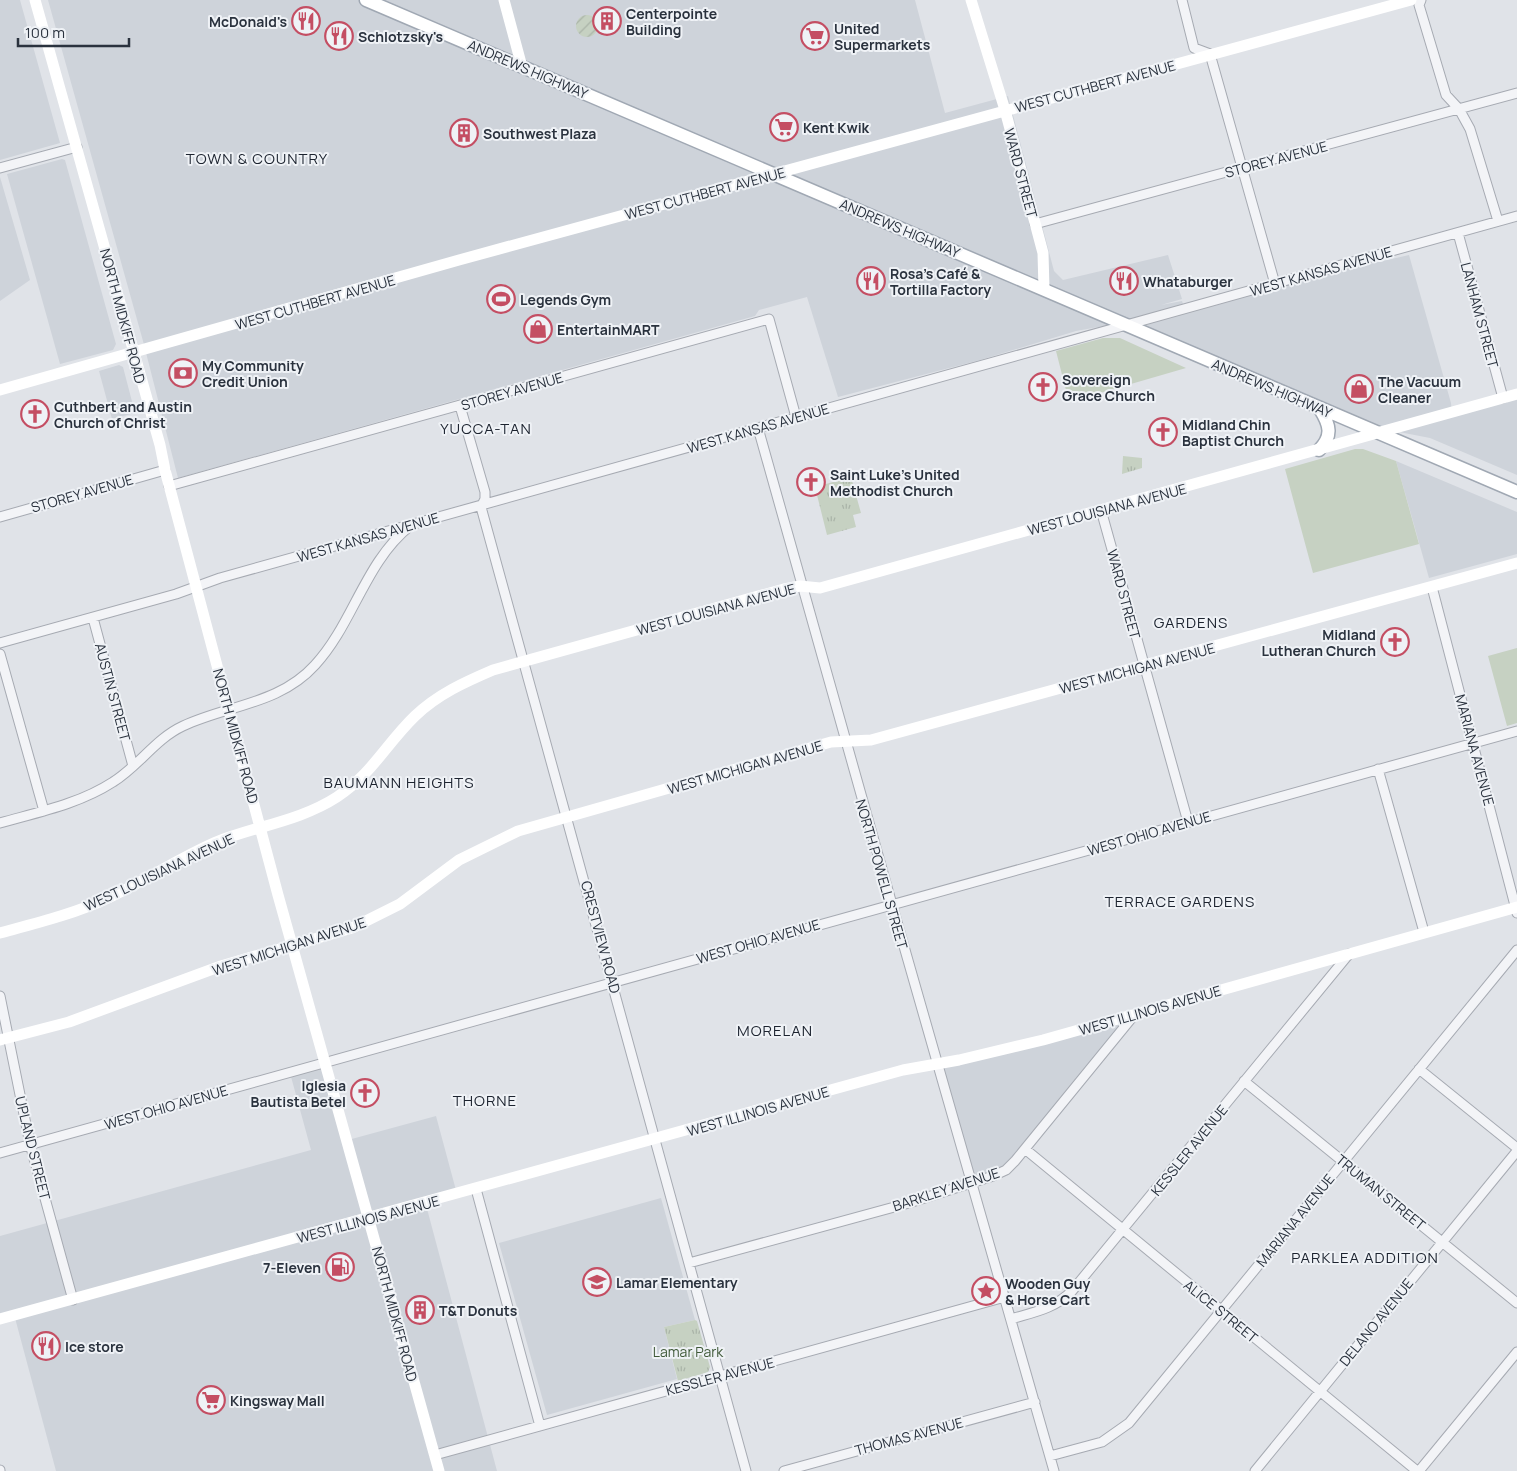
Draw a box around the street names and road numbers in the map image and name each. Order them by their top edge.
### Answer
street label: ANDREWS HIGHWAY [465,35,591,103]
street label: WEST CUTHBERT AVENUE [1013,55,1177,117]
street label: WARD STREET [1000,126,1042,221]
street label: STOREY AVENUE [1223,136,1330,182]
street label: WEST CUTHBERT AVENUE [623,162,787,224]
street label: ANDREWS HIGHWAY [837,194,963,262]
street label: WEST KANSAS AVENUE [1248,242,1394,300]
street label: NORTH MIDKIFF ROAD [96,246,150,386]
street label: LANHAM STREET [1457,260,1503,371]
street label: WEST CUTHBERT AVENUE [233,270,397,334]
street label: ANDREWS HIGHWAY [1209,354,1335,422]
street label: STOREY AVENUE [459,367,565,415]
street label: WEST KANSAS AVENUE [685,399,831,457]
street label: STOREY AVENUE [29,469,135,517]
street label: WEST LOUISIANA AVENUE [1025,479,1189,539]
street label: WEST KANSAS AVENUE [295,508,441,566]
street label: WARD STREET [1103,547,1145,642]
street label: WEST LOUISIANA AVENUE [634,579,798,639]
street label: WEST MICHIGAN AVENUE [1057,638,1217,698]
street label: AUSTIN STREET [91,641,135,744]
street label: NORTH MIDKIFF ROAD [209,666,263,806]
street label: MARIANA AVENUE [1451,692,1499,808]
street label: WEST MICHIGAN AVENUE [665,736,825,798]
street label: NORTH POWELL STREET [852,797,913,952]
street label: WEST OHIO AVENUE [1085,806,1213,860]
street label: WEST LOUISIANA AVENUE [81,829,237,915]
street label: CRESTVIEW ROAD [577,879,625,995]
street label: WEST MICHIGAN AVENUE [210,912,368,980]
street label: WEST OHIO AVENUE [694,914,822,968]
street label: WEST ILLINOIS AVENUE [1077,981,1223,1039]
street label: WEST OHIO AVENUE [102,1080,230,1134]
street label: WEST ILLINOIS AVENUE [685,1082,831,1140]
street label: UPLAND STREET [11,1094,55,1202]
street label: KESSLER AVENUE [1146,1101,1232,1199]
street label: TRUMAN STREET [1332,1150,1430,1234]
street label: BARKLEY AVENUE [890,1163,1002,1215]
street label: MARIANA AVENUE [1252,1169,1338,1270]
street label: WEST ILLINOIS AVENUE [295,1191,441,1247]
street label: NORTH MIDKIFF ROAD [368,1244,422,1384]
street label: DELANO AVENUE [1335,1274,1417,1370]
street label: ALICE STREET [1180,1275,1263,1347]
street label: KESSLER AVENUE [664,1352,776,1400]
street label: THOMAS AVENUE [853,1412,965,1460]

